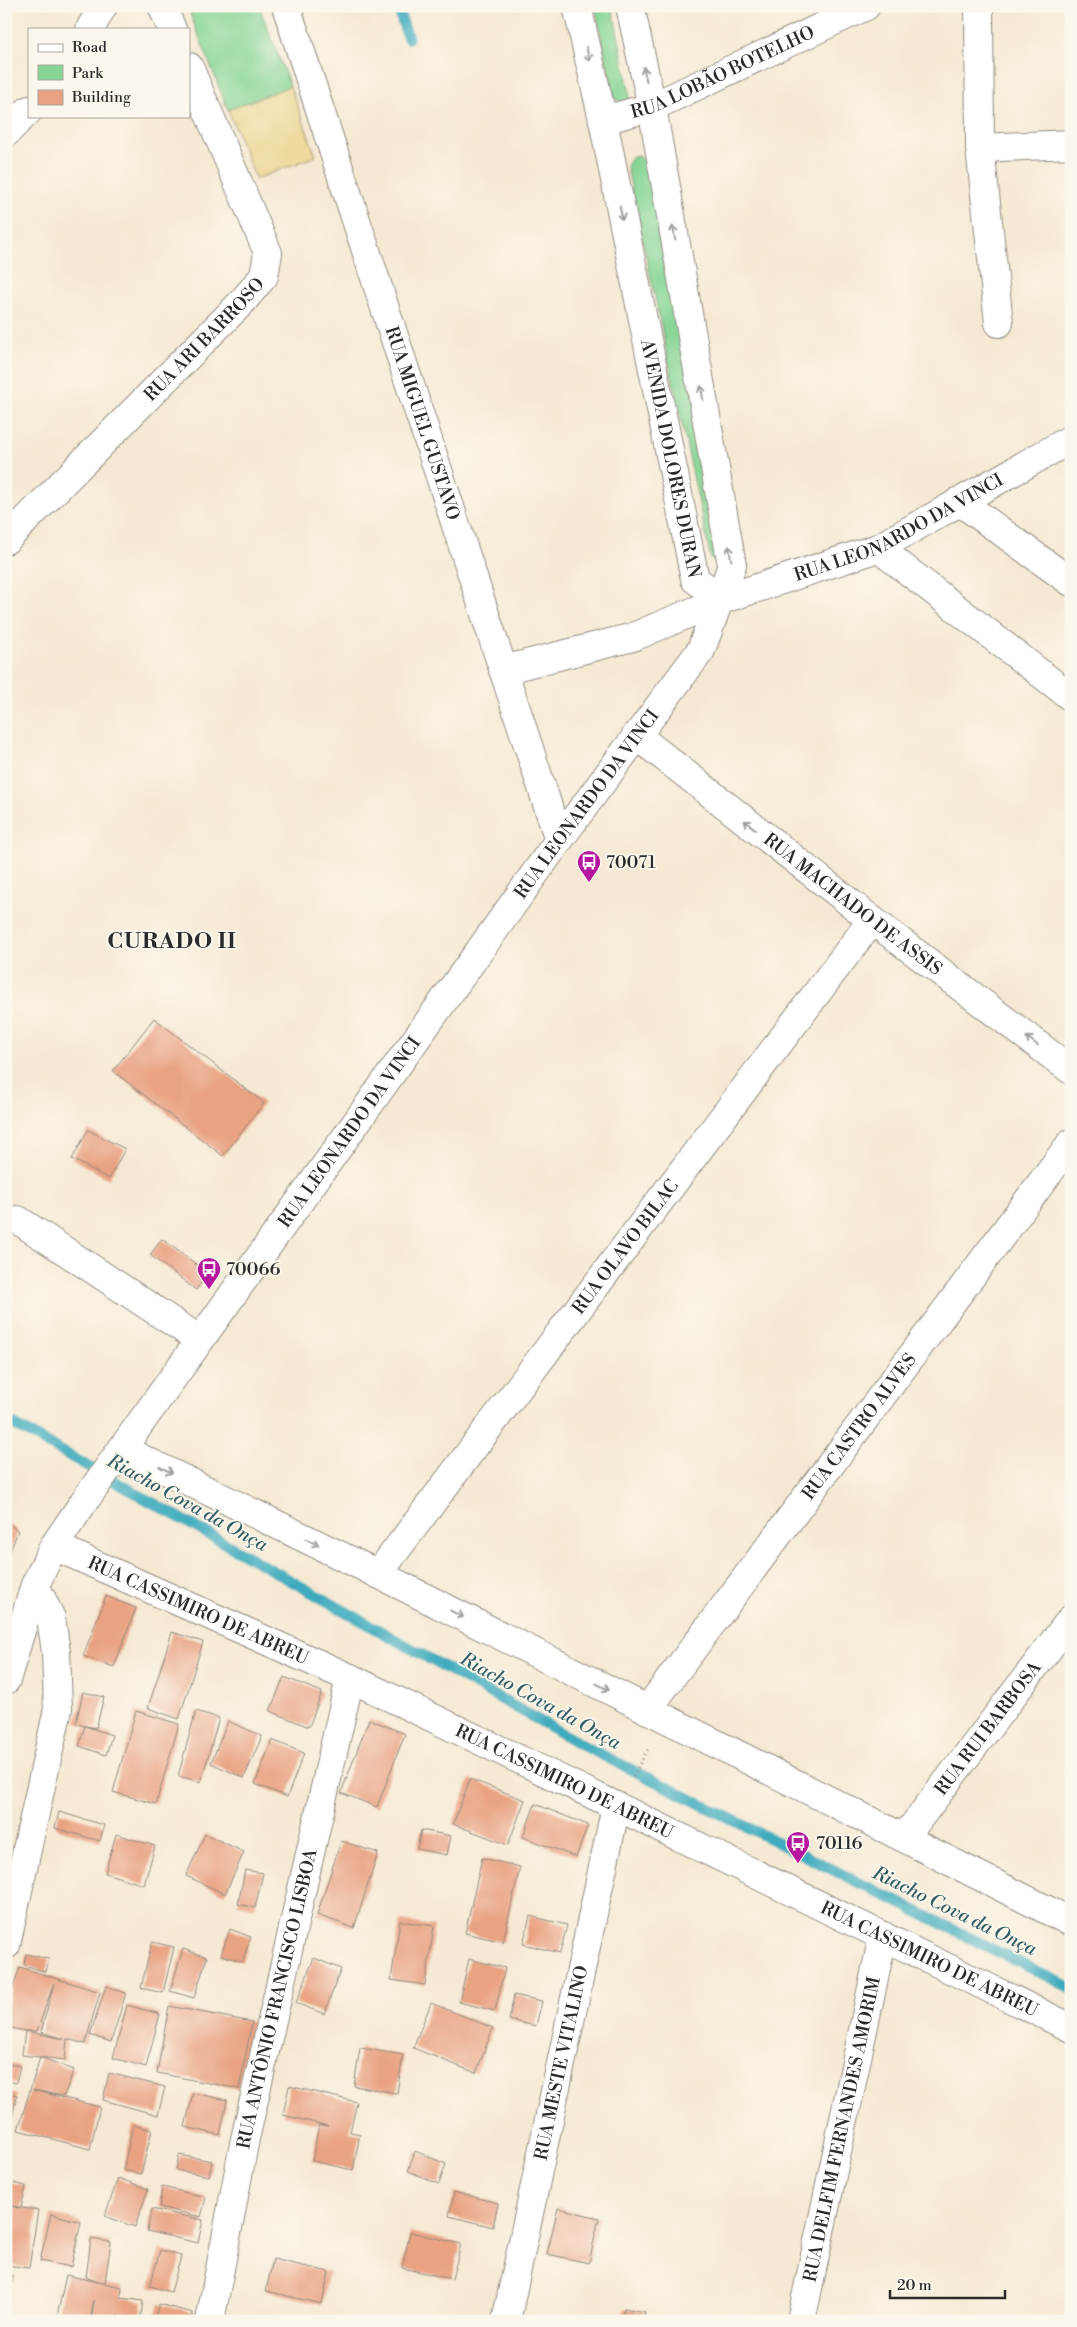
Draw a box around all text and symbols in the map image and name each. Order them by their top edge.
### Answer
street label: RUA LOBÃO BOTELHO [628,21,818,124]
legend [28,28,190,118]
text: Road [72,38,107,57]
one-way arrow [584,45,593,61]
text: Park [72,64,104,83]
one-way arrow [639,66,649,82]
text: Building [71,88,131,107]
one-way arrow [617,204,626,220]
one-way arrow [669,226,679,242]
street label: RUA ARI BARROSO [139,273,270,406]
street label: RUA MIGUEL GUSTAVO [380,323,465,523]
street label: AVENIDA DOLORES DURAN [635,336,706,580]
one-way arrow [697,386,707,402]
street label: RUA LEONARDO DA VINCI [791,469,1008,587]
one-way arrow [725,546,735,562]
street label: RUA LEONARDO DA VINCI [509,705,665,904]
one-way arrow [744,819,757,830]
street label: RUA MACHADO DE ASSIS [759,828,947,981]
bus stop icon: 70071 [576,849,602,883]
place label: 70071 [606,851,656,874]
district label: CURADO II [107,928,237,955]
street label: RUA LEONARDO DA VINCI [273,1032,426,1233]
one-way arrow [1025,1036,1039,1046]
street label: RUA OLAVO BILAC [567,1175,684,1319]
bus stop icon: 70066 [196,1256,222,1290]
place label: 70066 [226,1258,280,1281]
street label: RUA CASTRO ALVES [797,1349,922,1505]
water label: Riacho Cova da Onça [102,1448,272,1557]
one-way arrow [158,1466,173,1475]
one-way arrow [304,1538,319,1547]
street label: RUA CASSIMIRO DE ABREU [84,1552,313,1670]
one-way arrow [450,1609,465,1619]
water label: Riacho Cova da Onça [455,1646,625,1755]
street label: RUA RUI BARBOSA [930,1656,1047,1800]
one-way arrow [595,1682,610,1692]
street label: RUA CASSIMIRO DE ABREU [451,1719,678,1844]
bus stop icon: 70116 [785,1830,811,1864]
place label: 70116 [816,1832,862,1855]
street label: RUA ANTÔNIO FRANCISCO LISBOA [232,1846,323,2151]
water label: Riacho Cova da Onça [868,1860,1041,1961]
street label: RUA CASSIMIRO DE ABREU [817,1897,1042,2022]
street label: RUA MESTE VITALINO [530,1963,594,2162]
street label: RUA DELFIM FERNANDES AMORIM [799,1975,886,2284]
scale bar [890,2267,1004,2299]
text: 20 m [897,2276,932,2295]

